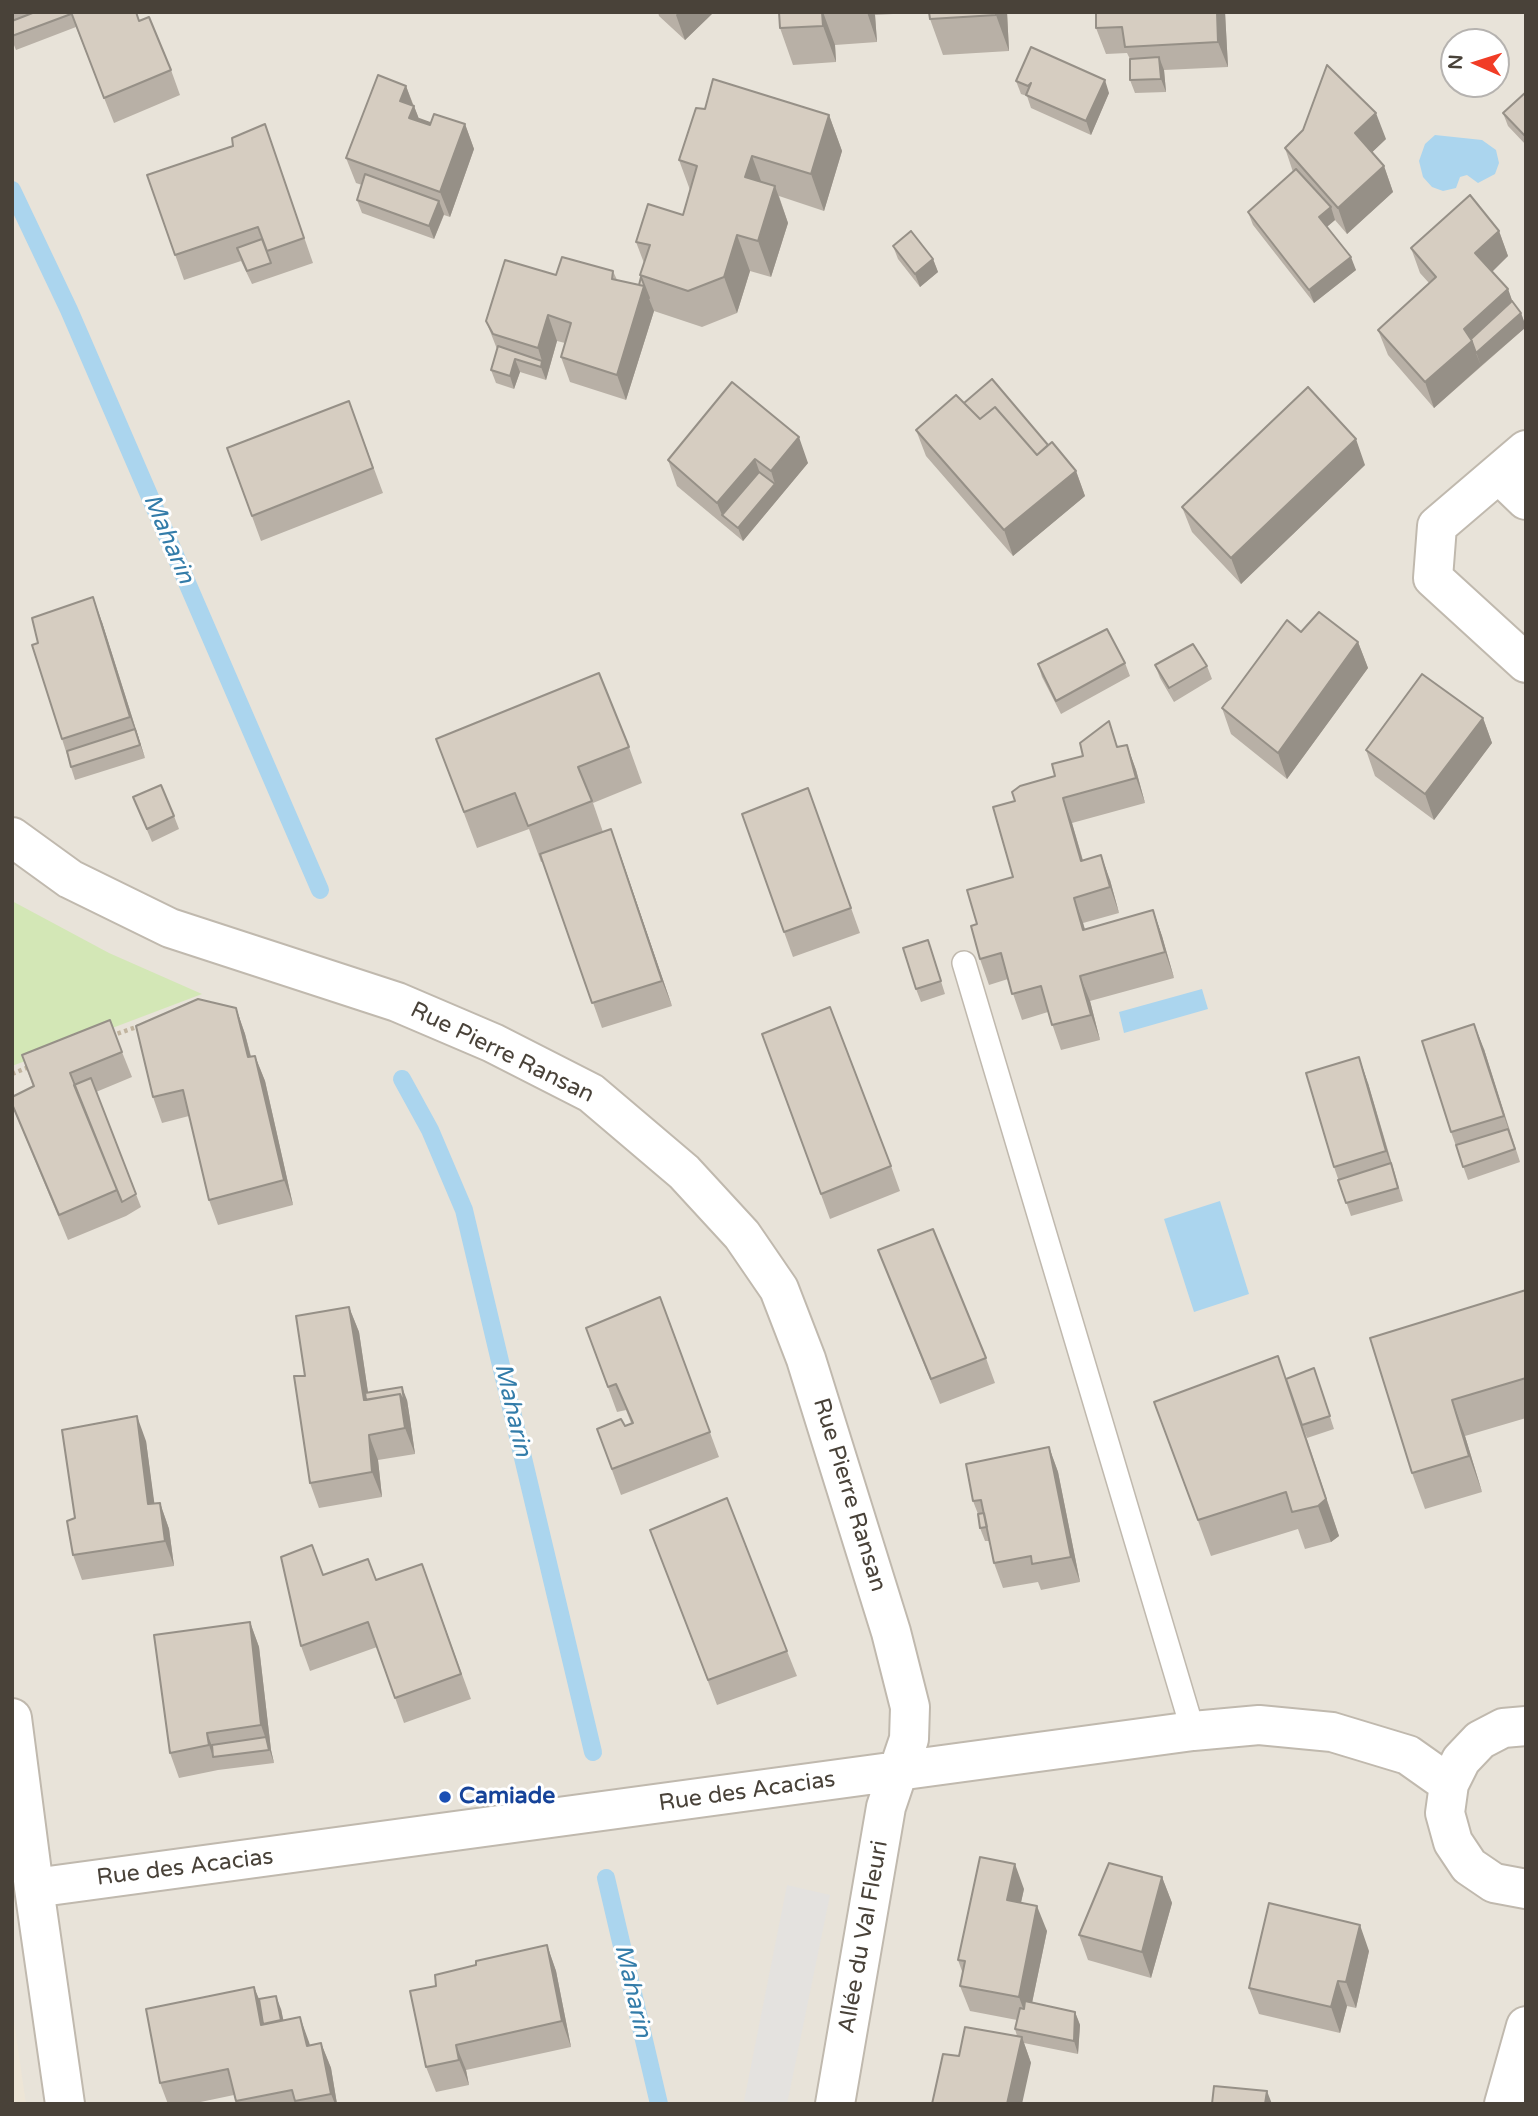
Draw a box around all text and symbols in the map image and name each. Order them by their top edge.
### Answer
north arrow [1440,28,1510,98]
text: N [1445,54,1467,70]
water label: Maharin [136,490,200,588]
street label: Rue Pierre Ransan [406,997,598,1109]
water label: Maharin [487,1361,537,1459]
street label: Rue Pierre Ransan [806,1395,892,1595]
street label: Rue des Acacias [657,1766,837,1818]
place label: Camiade [459,1783,555,1811]
marker: Camiade [437,1789,453,1805]
street label: Allée du Val Fleuri [833,1838,895,2036]
street label: Rue des Acacias [95,1843,275,1893]
water label: Maharin [607,1942,657,2040]

